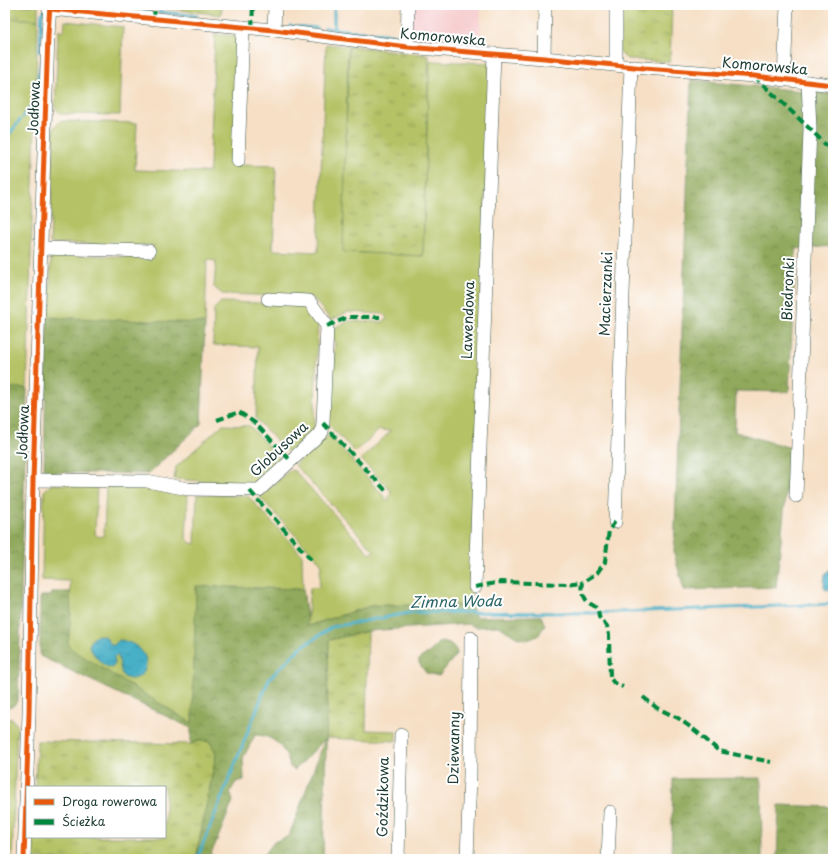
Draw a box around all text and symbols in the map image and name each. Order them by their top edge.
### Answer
street label: Komorowska [399,22,487,51]
street label: Komorowska [721,51,809,80]
street label: Jodłowa [22,80,45,135]
street label: Macierzanki [594,251,617,336]
street label: Biedronki [776,257,799,321]
street label: Lawendowa [456,280,479,359]
street label: Jodłowa [11,404,34,459]
street label: Globusowa [245,416,313,481]
water label: Zimna Woda [410,588,503,613]
street label: Dziewanny [442,711,465,785]
street label: Goździkowa [371,756,394,837]
legend [26,786,166,838]
text: Droga rowerowa [62,792,158,810]
text: Ścieżka [62,812,106,830]

